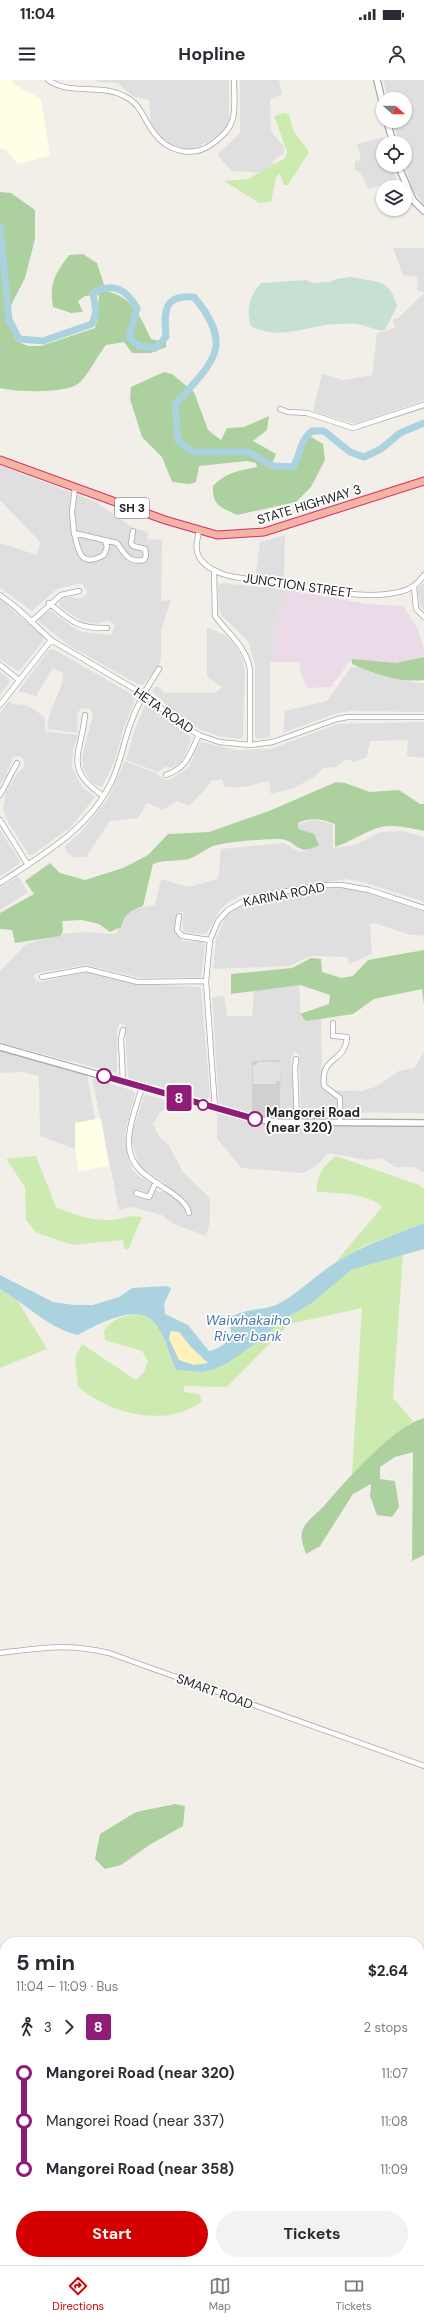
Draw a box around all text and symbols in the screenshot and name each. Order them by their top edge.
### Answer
text: 11:04 [20,4,55,24]
text: Hopline [178,42,246,66]
icon: menu [16,43,38,65]
icon: person [386,43,408,65]
north arrow [376,92,412,128]
map controls [376,92,412,216]
button: locate [376,136,412,172]
button: layers [376,180,412,216]
street label: STATE HIGHWAY 3 [255,481,363,528]
road number: SH 3 [115,498,149,518]
street label: JUNCTION STREET [242,569,354,602]
street label: HETA ROAD [130,684,197,737]
street label: KARINA ROAD [242,878,326,911]
unlabelled marker [96,1068,112,1084]
line badge: 8 [166,1085,192,1111]
text: 8 [175,1089,183,1107]
unlabelled marker [197,1099,209,1111]
place label: Mangorei Road (near 320) [266,1104,360,1136]
marker: Mangorei Road (near 320) [247,1111,263,1127]
water label: Waiwhakaiho River bank [205,1311,291,1345]
street label: SMART ROAD [174,1670,256,1713]
text: 5 min [16,1948,75,1977]
text: $2.64 [368,1961,408,1981]
text: 11:04 – 11:09 · Bus [16,1978,118,1995]
icon: walk [16,2016,38,2038]
icon: forward [58,2016,80,2038]
text: 8 [94,2018,103,2036]
text: 3 [44,2019,52,2036]
text: 2 stops [364,2019,408,2036]
text: Mangorei Road (near 320) [46,2063,235,2083]
text: 11:07 [382,2065,408,2082]
text: Mangorei Road (near 337) [46,2111,224,2131]
text: 11:08 [380,2113,408,2130]
text: Mangorei Road (near 358) [46,2159,234,2179]
text: 11:09 [380,2161,408,2178]
button: Start [16,2211,208,2257]
button: Tickets [216,2211,408,2257]
tab: Directions [52,2275,104,2313]
tab: Map [209,2275,231,2313]
tab: Tickets [335,2275,372,2313]

